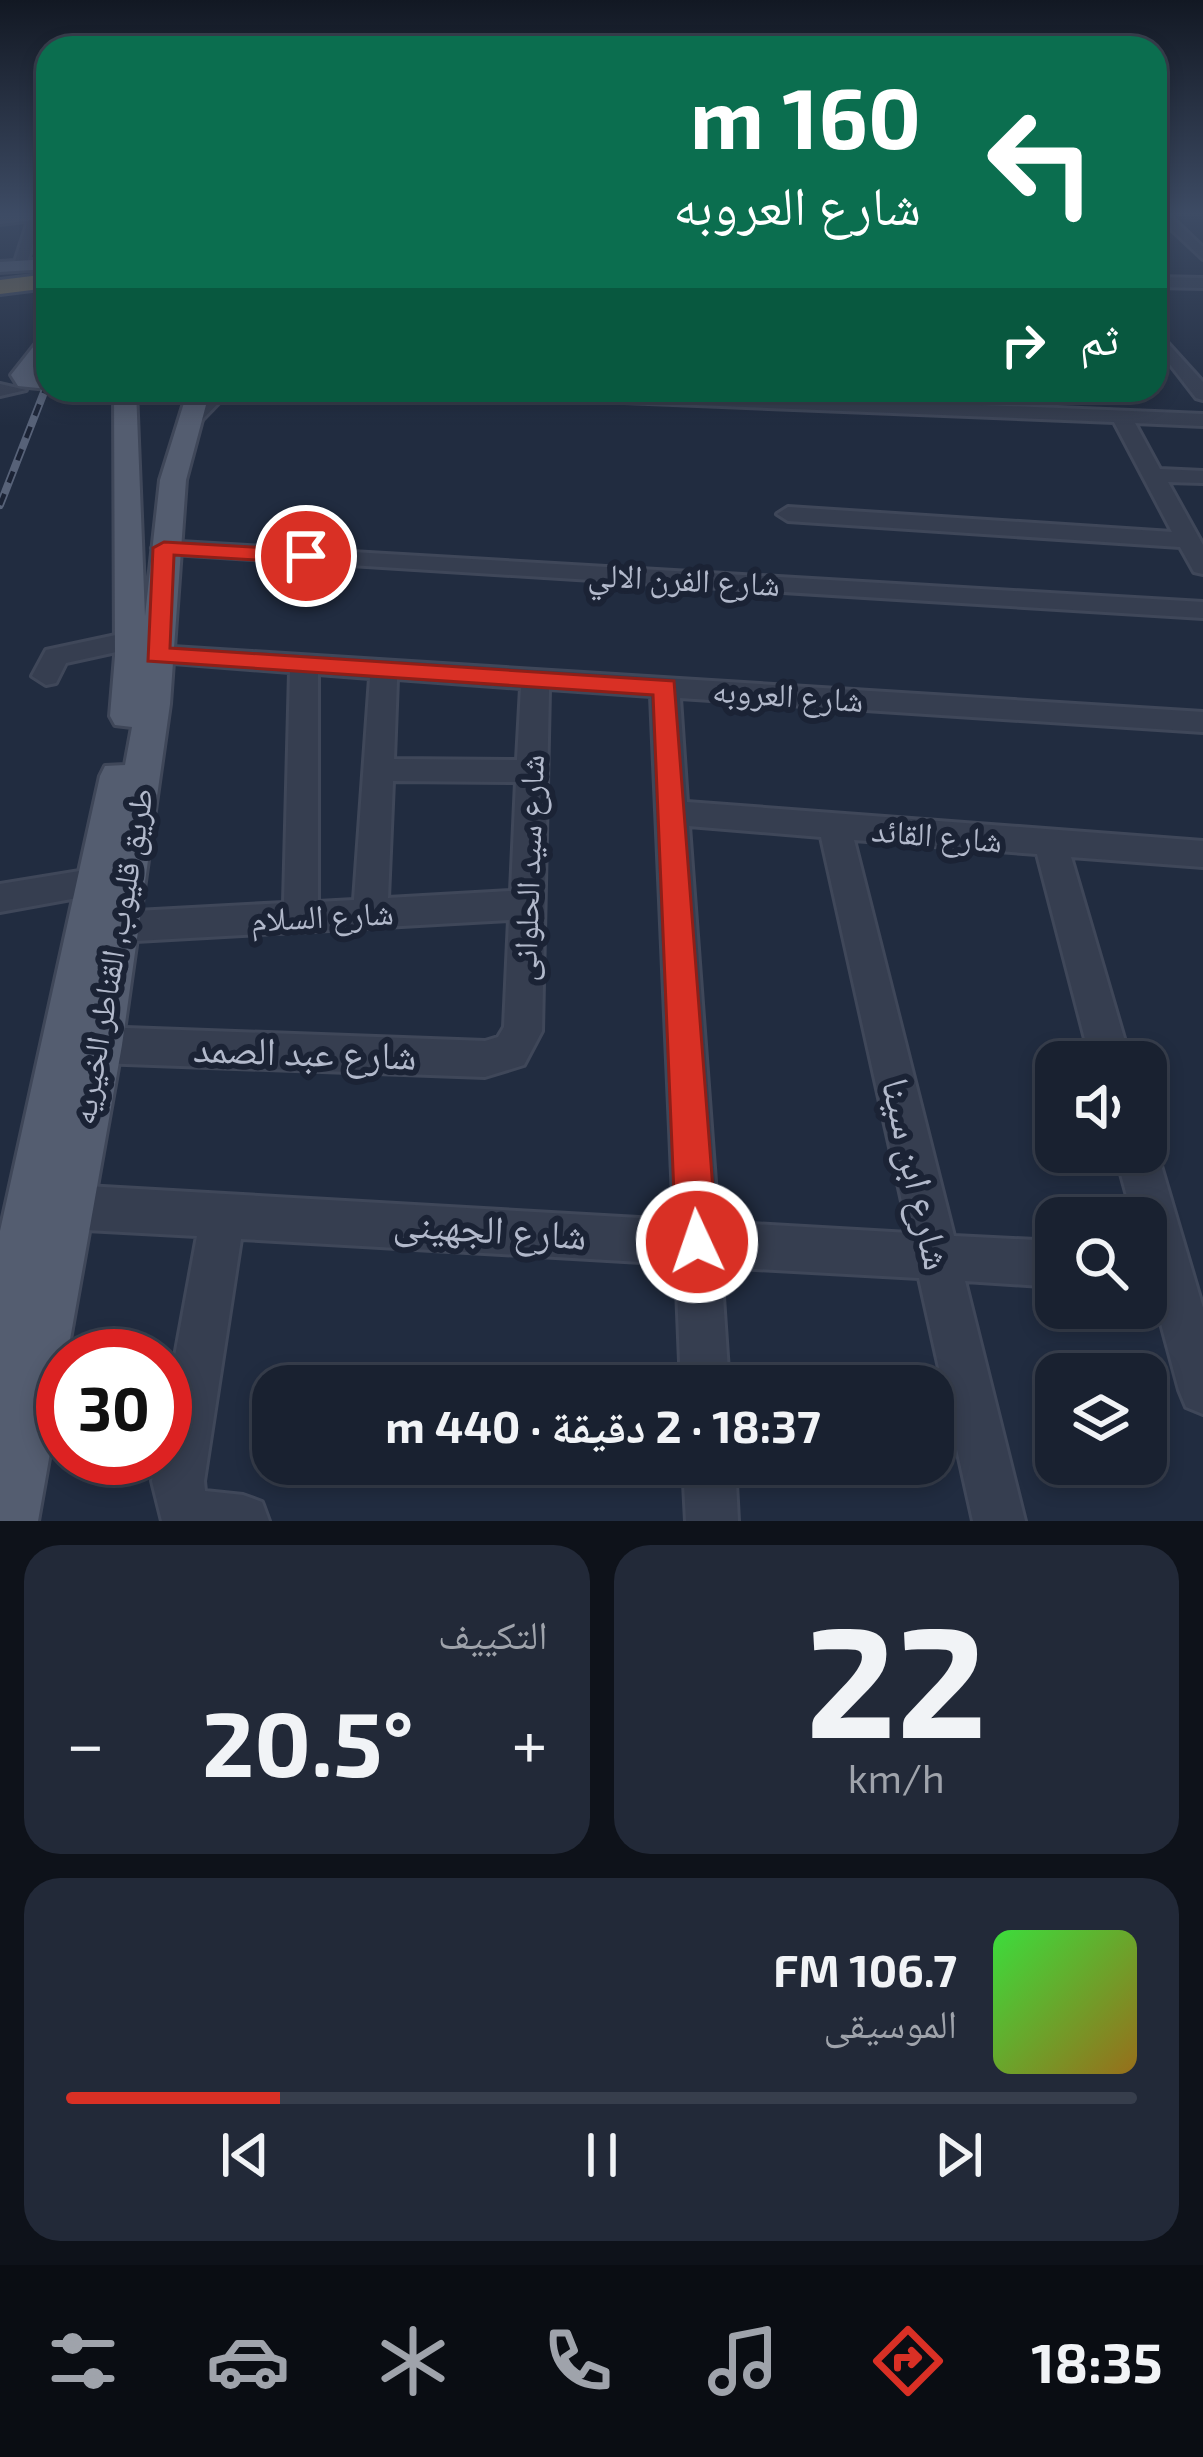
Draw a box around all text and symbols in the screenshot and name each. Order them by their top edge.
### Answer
text: 160 m [690,65,921,166]
icon: left [963,84,1119,240]
text: شارع العروبه [673,171,921,236]
text: ثم [1080,310,1119,364]
icon: right [990,312,1056,378]
pin [255,505,357,607]
icon: arrive [273,523,339,589]
street label: شارع الفرن الالي [587,553,781,610]
street label: شارع العروبه [711,669,865,721]
street label: شارع سيد الحلوانى [503,754,553,982]
street label: طريق قليوب, القناطر الخيريه [62,784,162,1128]
street label: شارع القائد [870,808,1004,862]
street label: شارع السلام [249,891,395,942]
street label: شارع عبد الصمد [192,1023,418,1081]
map controls [1035,1041,1167,1485]
button: sound [1035,1041,1167,1173]
street label: شارع ابن سينا [871,1073,963,1275]
position arrow [634,1179,760,1305]
street label: شارع الجهينى [392,1197,588,1261]
button: search [1035,1197,1167,1329]
speed limit sign: 30 [36,1329,192,1485]
button: layers [1035,1353,1167,1485]
text: 18:37 · 2 دقيقة · 440 m [385,1398,821,1452]
text: 22 [806,1582,987,1769]
text: التكييف [438,1610,548,1657]
text: 20.5° [202,1687,414,1795]
text: − [66,1702,105,1781]
text: + [511,1702,548,1781]
text: km/h [848,1754,945,1801]
text: 106.7 FM [773,1942,957,1996]
text: الموسيقى [824,1999,957,2046]
icon: previous [212,2122,278,2188]
icon: pause [569,2122,635,2188]
icon: next [926,2122,992,2188]
icon: filters [41,2319,125,2403]
icon: car [206,2319,290,2403]
icon: climate [371,2319,455,2403]
icon: phone [536,2319,620,2403]
icon: music [701,2319,785,2403]
icon: directions [866,2319,950,2403]
text: 18:35 [1031,2329,1162,2394]

